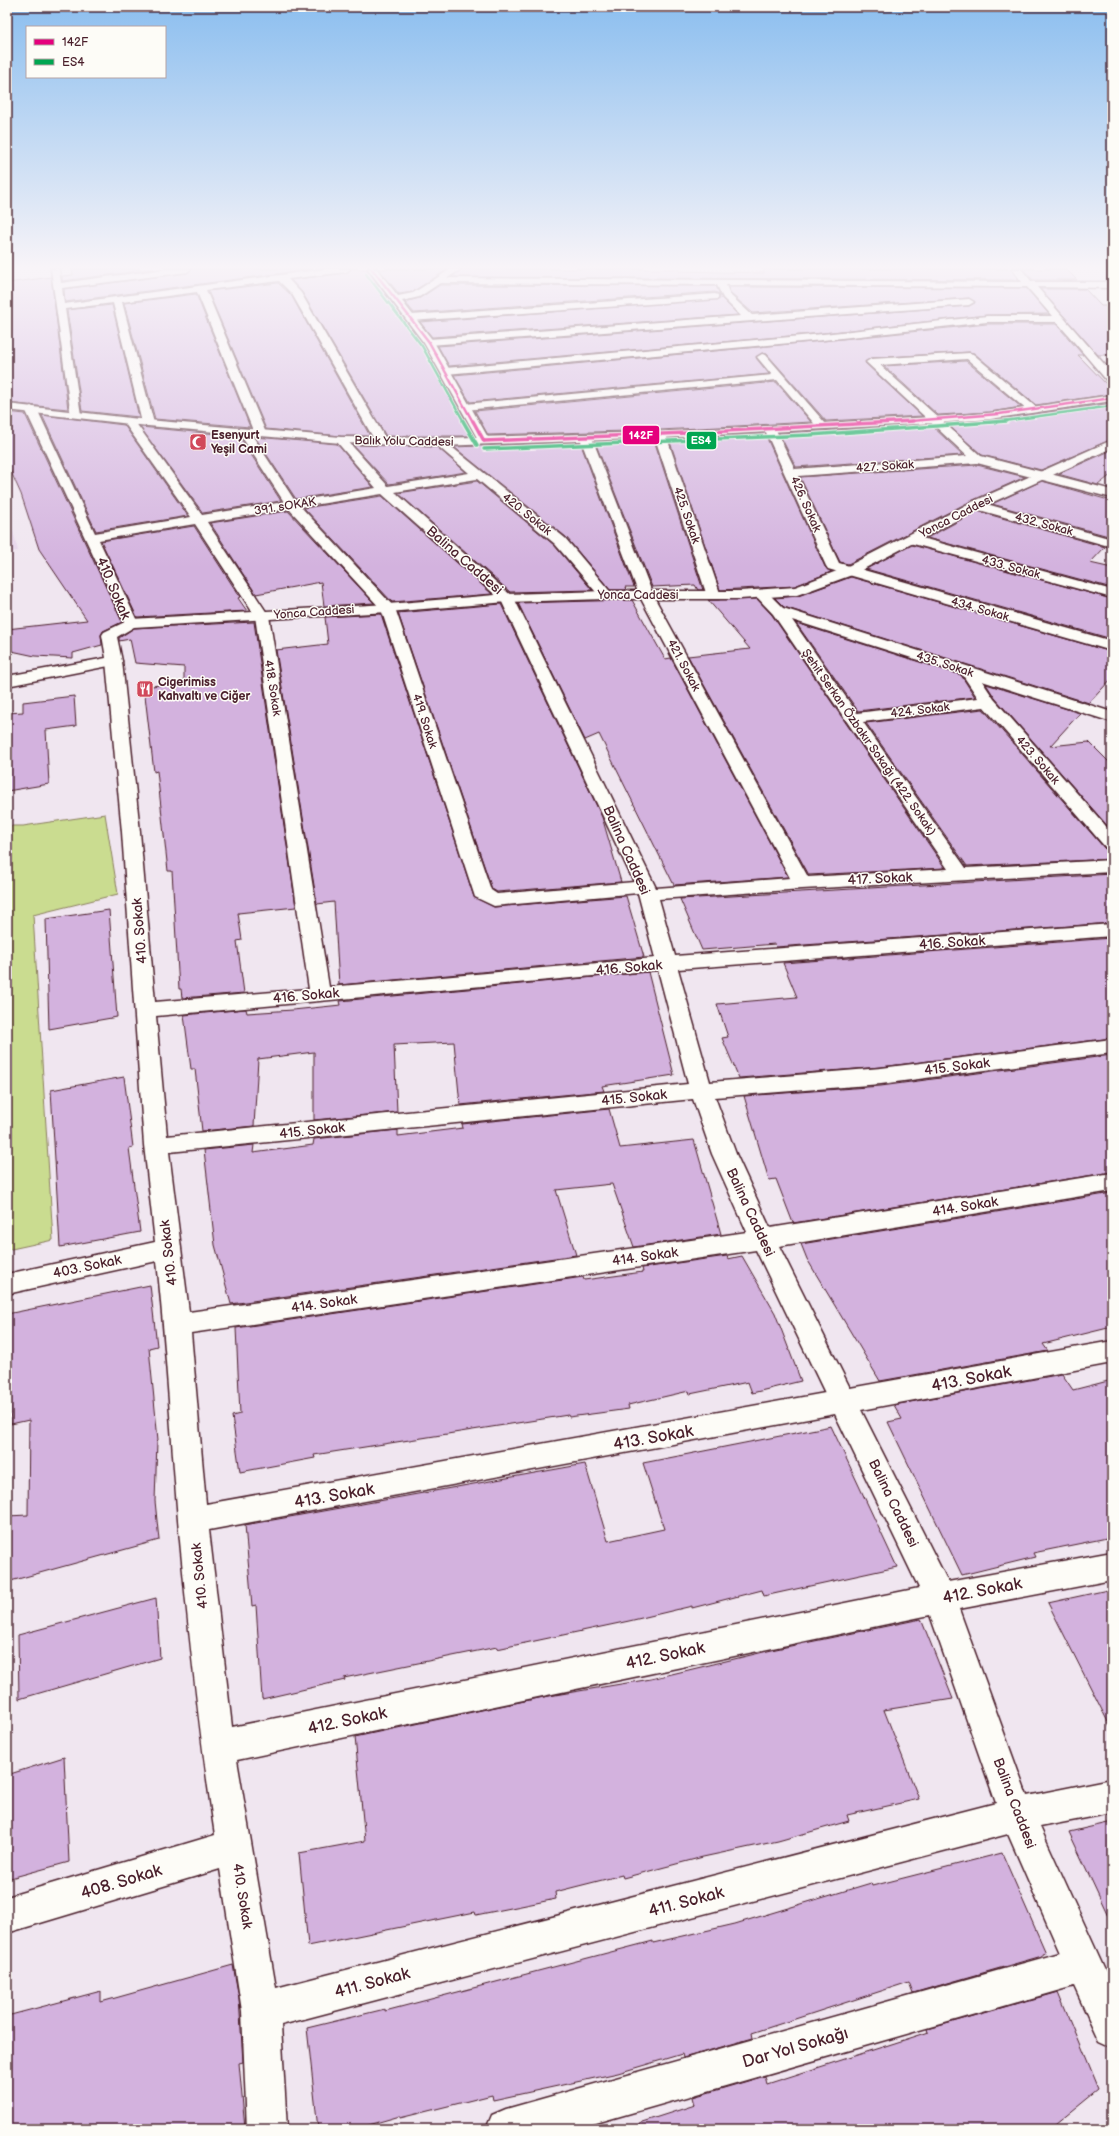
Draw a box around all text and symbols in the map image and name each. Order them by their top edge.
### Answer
legend [26,26,166,78]
text: 142F [62,35,89,50]
text: ES4 [62,55,85,70]
line badge: 142F [622,425,660,445]
place label: Esenyurt Yeşil Cami [211,428,267,457]
text: 142F [629,429,654,442]
line badge: ES4 [686,431,717,450]
mosque icon: Esenyurt Yeşil Cami [188,432,208,452]
street label: Balık Yolu Caddesi [354,433,454,450]
text: ES4 [691,434,712,447]
street label: 427. Sokak [856,457,915,476]
street label: 426. Sokak [787,474,825,535]
street label: 425. Sokak [670,485,703,546]
street label: 420. Sokak [499,490,555,539]
street label: Yonca Caddesi [916,491,996,542]
street label: 391. sOKAK [253,494,317,519]
street label: 432. Sokak [1013,510,1075,539]
street label: Balina Caddesi [423,522,506,598]
street label: 433. Sokak [980,552,1042,583]
street label: 410. Sokak [93,554,134,622]
street label: Yonca Caddesi [597,588,679,603]
street label: 434. Sokak [949,594,1011,625]
street label: Yonca Caddesi [272,602,355,623]
street label: 421. Sokak [664,637,704,694]
street label: Şehit Serkan Özbakır Sokağı (422. Sokak) [798,646,940,838]
street label: 435. Sokak [914,648,975,681]
street label: 418. Sokak [261,659,284,717]
place label: Cigerimiss Kahvaltı ve Ciğer [158,675,250,704]
restaurant icon: Cigerimiss Kahvaltı ve Ciğer [135,679,155,699]
street label: 419. Sokak [409,692,440,751]
street label: 424. Sokak [890,699,951,722]
street label: 423. Sokak [1013,733,1063,788]
street label: Balina Caddesi [599,803,654,897]
street label: 417. Sokak [847,868,913,889]
street label: 410. Sokak [128,897,151,965]
street label: 416. Sokak [918,932,986,953]
street label: 416. Sokak [595,956,663,979]
street label: 416. Sokak [272,984,340,1007]
street label: 415. Sokak [923,1054,991,1079]
street label: 415. Sokak [600,1086,668,1109]
street label: 415. Sokak [278,1119,346,1142]
street label: Balina Caddesi [723,1165,779,1259]
street label: 414. Sokak [931,1193,999,1220]
street label: 410. Sokak [156,1219,181,1287]
street label: 414. Sokak [611,1243,679,1270]
street label: 403. Sokak [51,1251,123,1282]
street label: 414. Sokak [290,1290,358,1317]
street label: 413. Sokak [930,1361,1013,1397]
street label: 413. Sokak [612,1421,695,1455]
street label: Balina Caddesi [865,1456,922,1550]
street label: 413. Sokak [293,1479,376,1513]
street label: 410. Sokak [188,1542,211,1610]
street label: 412. Sokak [941,1573,1024,1608]
street label: 412. Sokak [624,1638,707,1674]
street label: 412. Sokak [306,1703,389,1739]
street label: Balina Caddesi [989,1755,1040,1851]
street label: 408. Sokak [78,1860,165,1904]
street label: 410. Sokak [229,1862,256,1930]
street label: 411. Sokak [646,1882,727,1922]
street label: 411. Sokak [332,1963,413,2003]
street label: Dar Yol Sokağı [740,2023,850,2073]

